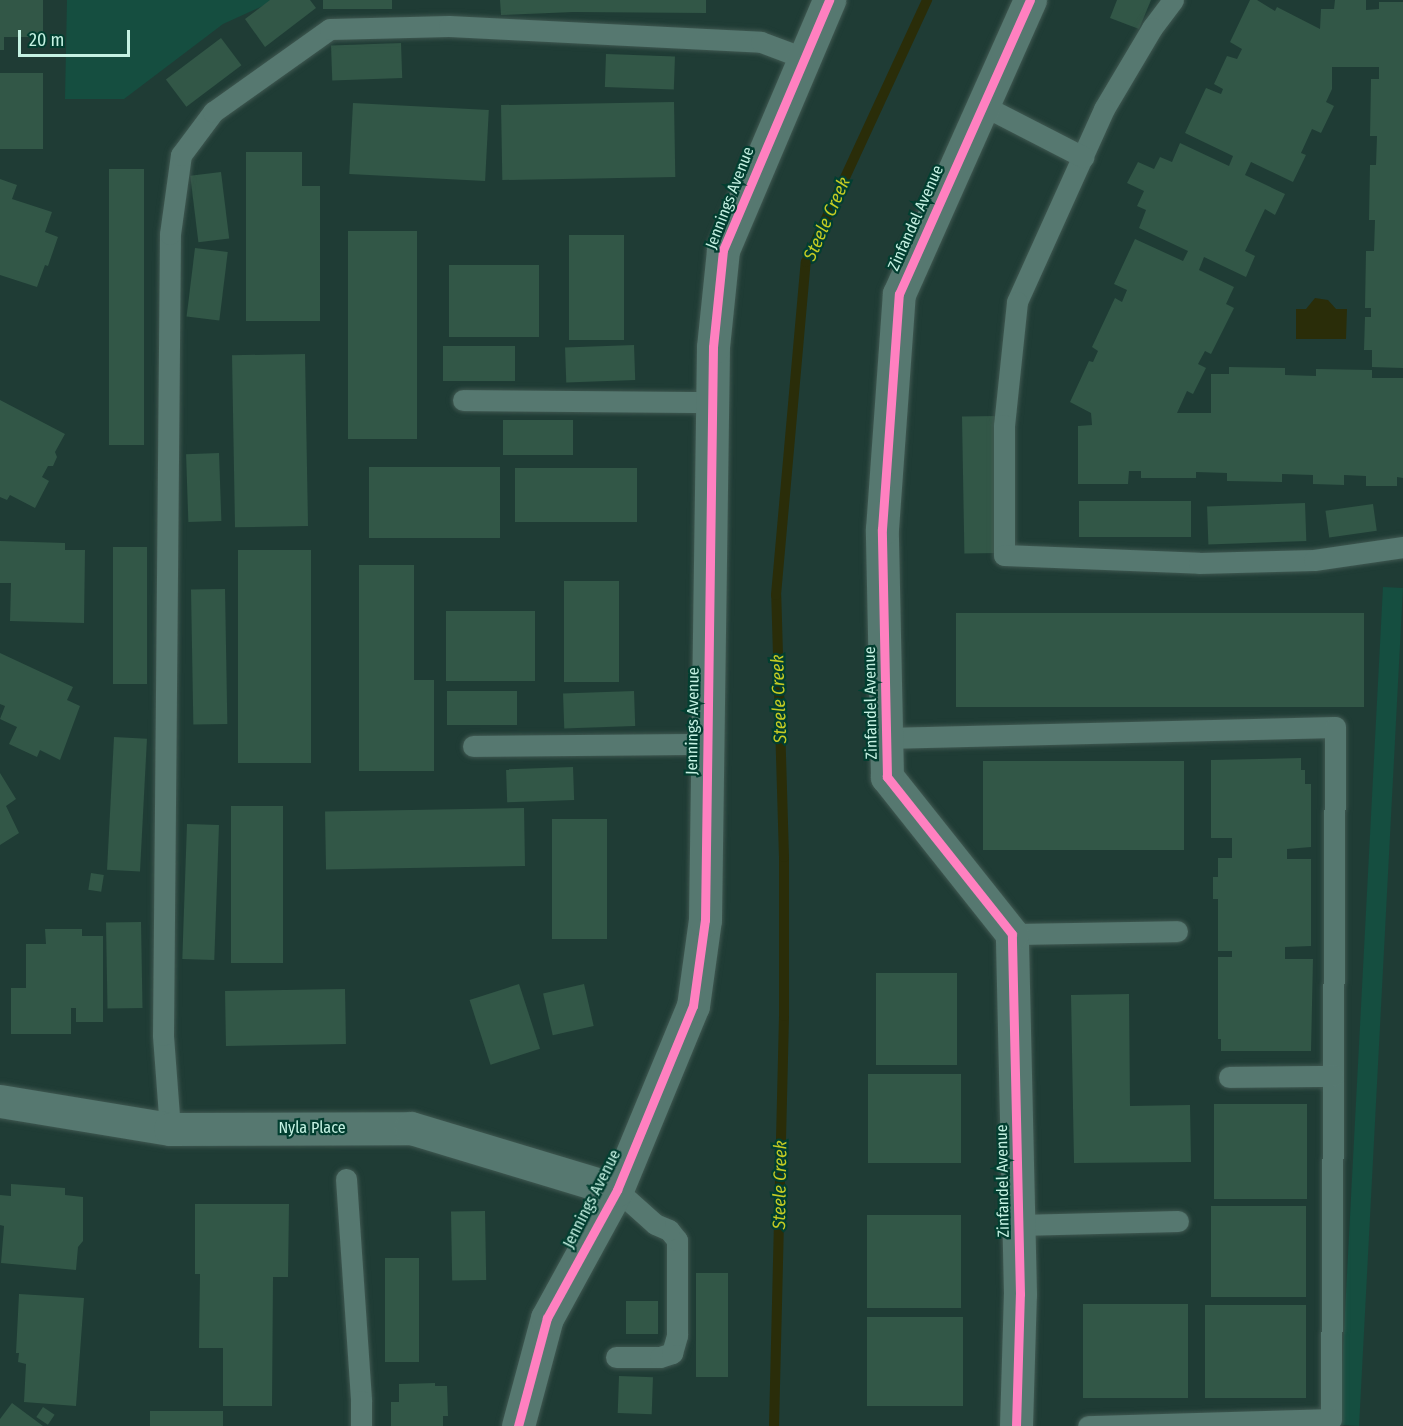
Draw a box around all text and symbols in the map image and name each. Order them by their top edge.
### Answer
scale bar [21,18,134,56]
text: 20 m [29,29,64,51]
street label: Jennings Avenue [702,144,758,252]
street label: Zinfandel Avenue [884,162,948,274]
water label: Steele Creek [799,174,855,264]
street label: Zinfandel Avenue [860,646,882,760]
water label: Steele Creek [767,654,791,744]
street label: Jennings Avenue [682,667,704,775]
street label: Nyla Place [278,1118,346,1138]
street label: Zinfandel Avenue [992,1124,1014,1238]
water label: Steele Creek [768,1140,792,1230]
street label: Jennings Avenue [559,1147,625,1251]

